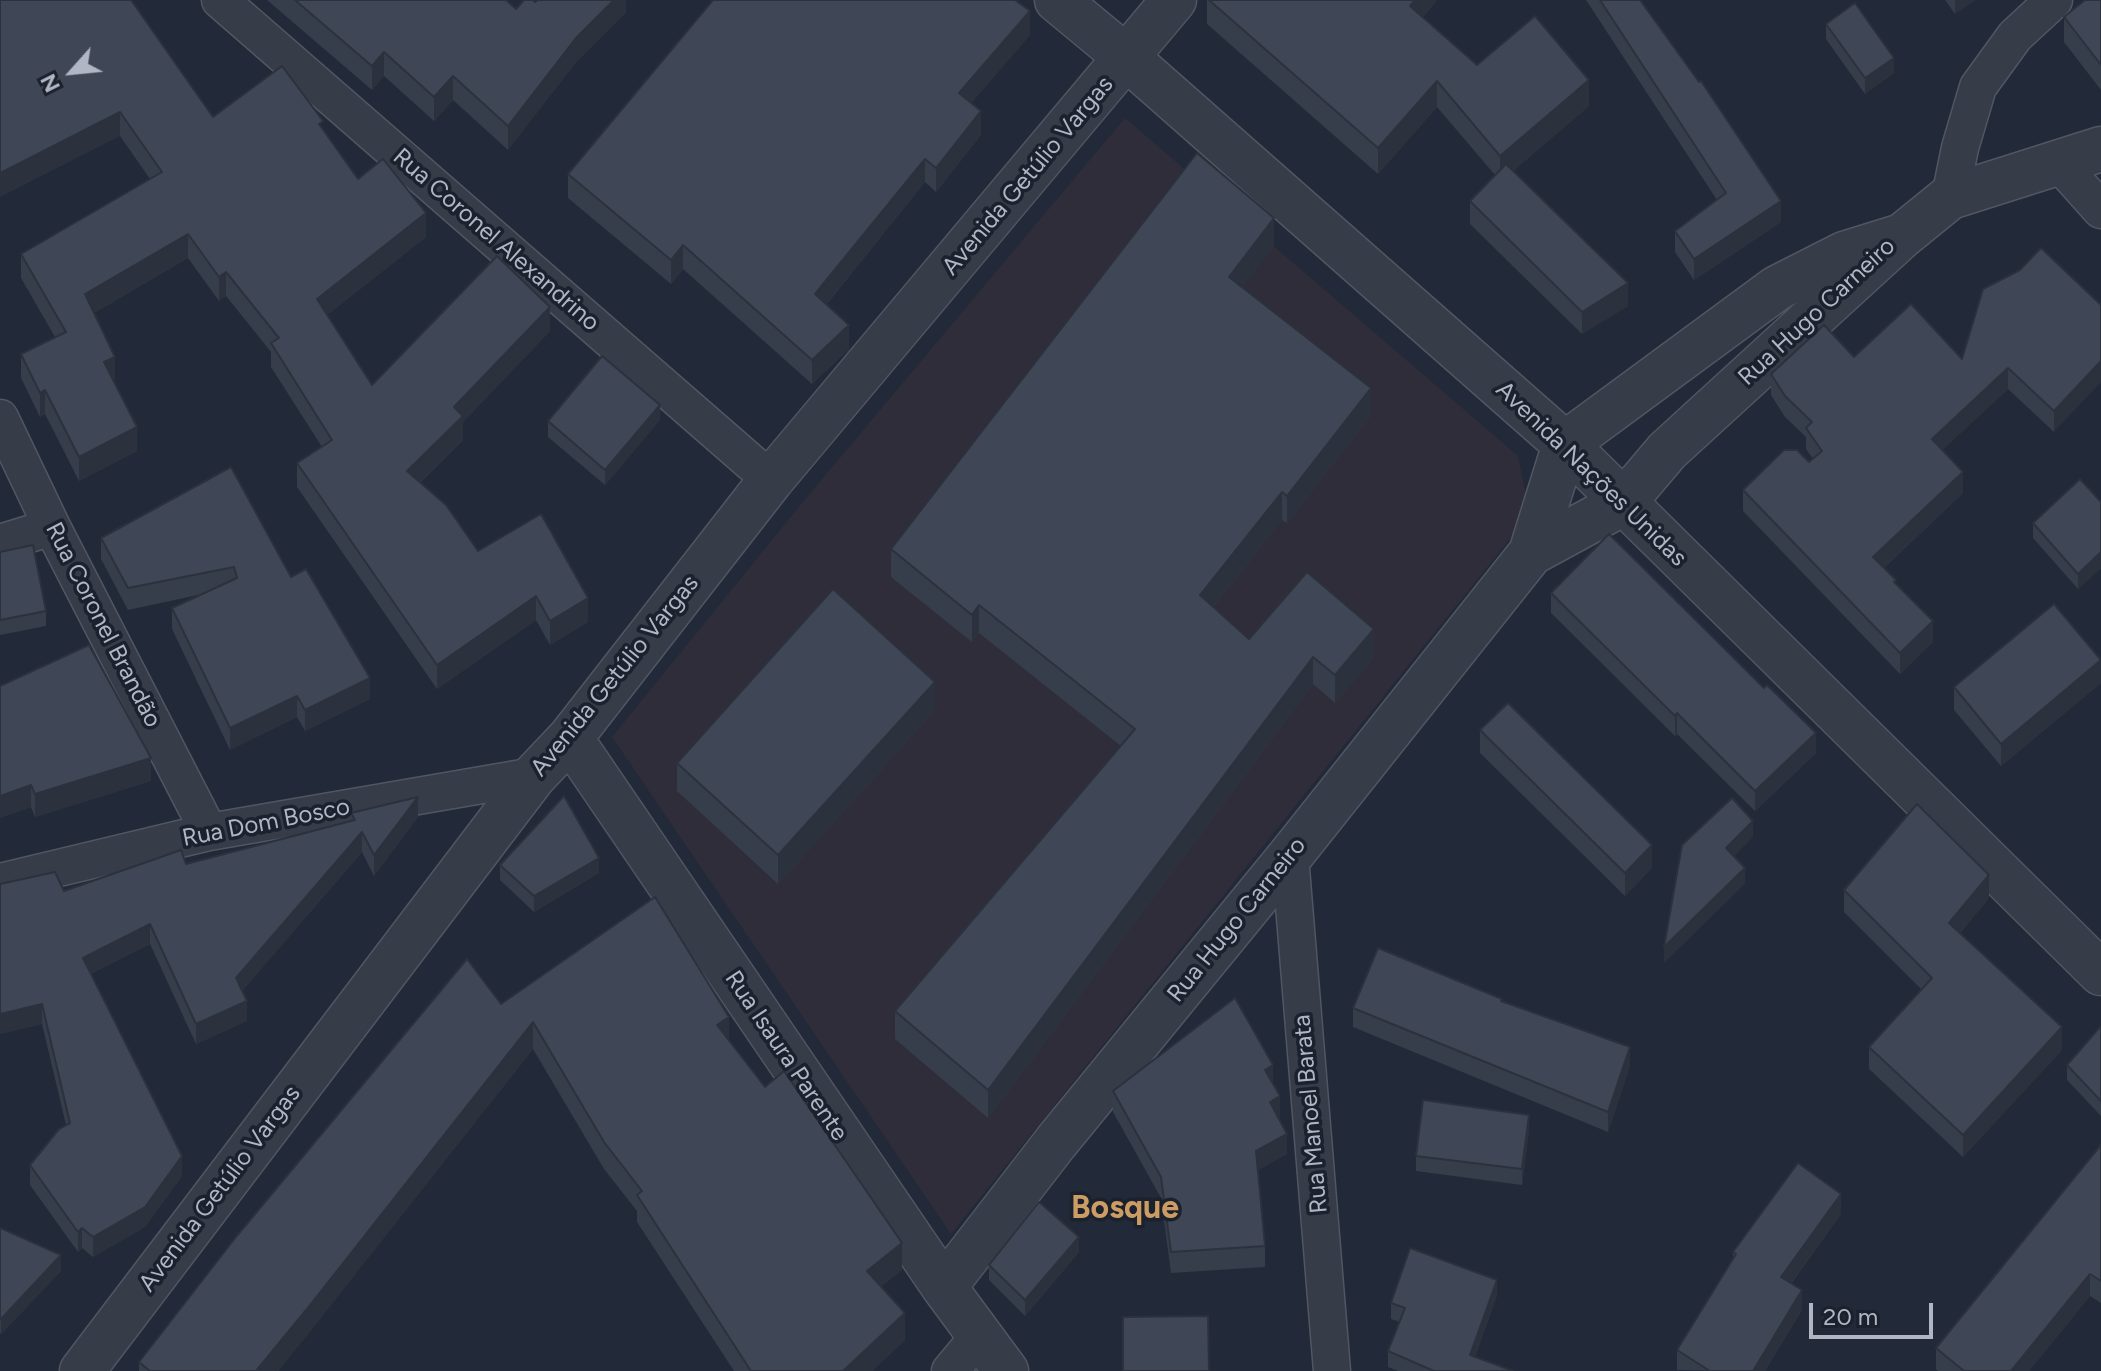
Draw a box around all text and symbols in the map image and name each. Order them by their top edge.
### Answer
north arrow [32,32,112,112]
text: N [34,69,66,97]
street label: Avenida Getúlio Vargas [936,71,1120,281]
street label: Rua Coronel Alexandrino [387,143,605,337]
street label: Rua Hugo Carneiro [1733,232,1901,392]
street label: Avenida Nações Unidas [1490,375,1692,573]
street label: Rua Coronel Brandão [39,518,167,732]
street label: Avenida Getúlio Vargas [525,570,705,782]
street label: Rua Dom Bosco [180,793,352,853]
street label: Rua Hugo Carneiro [1162,832,1312,1008]
street label: Rua Isaura Parente [718,966,854,1146]
street label: Rua Manoel Barata [1288,1013,1334,1215]
street label: Avenida Getúlio Vargas [133,1080,307,1298]
district label: Bosque [1071,1190,1179,1228]
scale bar [1813,1287,1937,1337]
text: 20 m [1823,1302,1878,1331]

